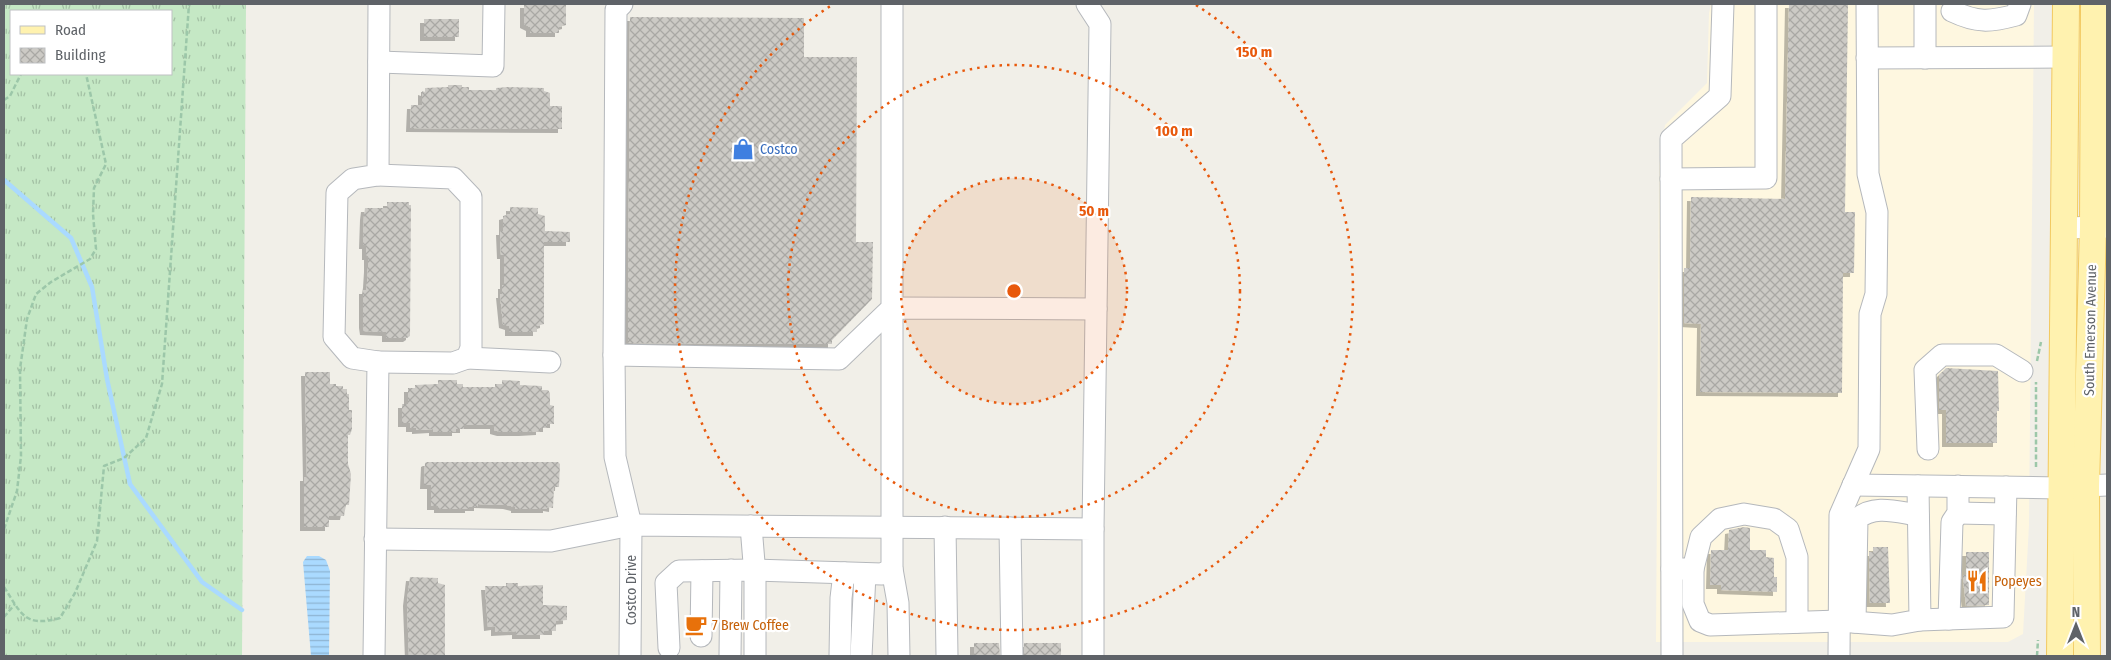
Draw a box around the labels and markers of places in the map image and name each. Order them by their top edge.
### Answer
shop icon: Costco [730,136,756,162]
place label: Costco [760,141,798,158]
centre of rings [1005,282,1023,300]
restaurant icon: Popeyes [1964,568,1990,594]
place label: Popeyes [1994,573,2042,590]
cafe icon: 7 Brew Coffee [683,612,709,638]
place label: 7 Brew Coffee [712,617,789,634]

